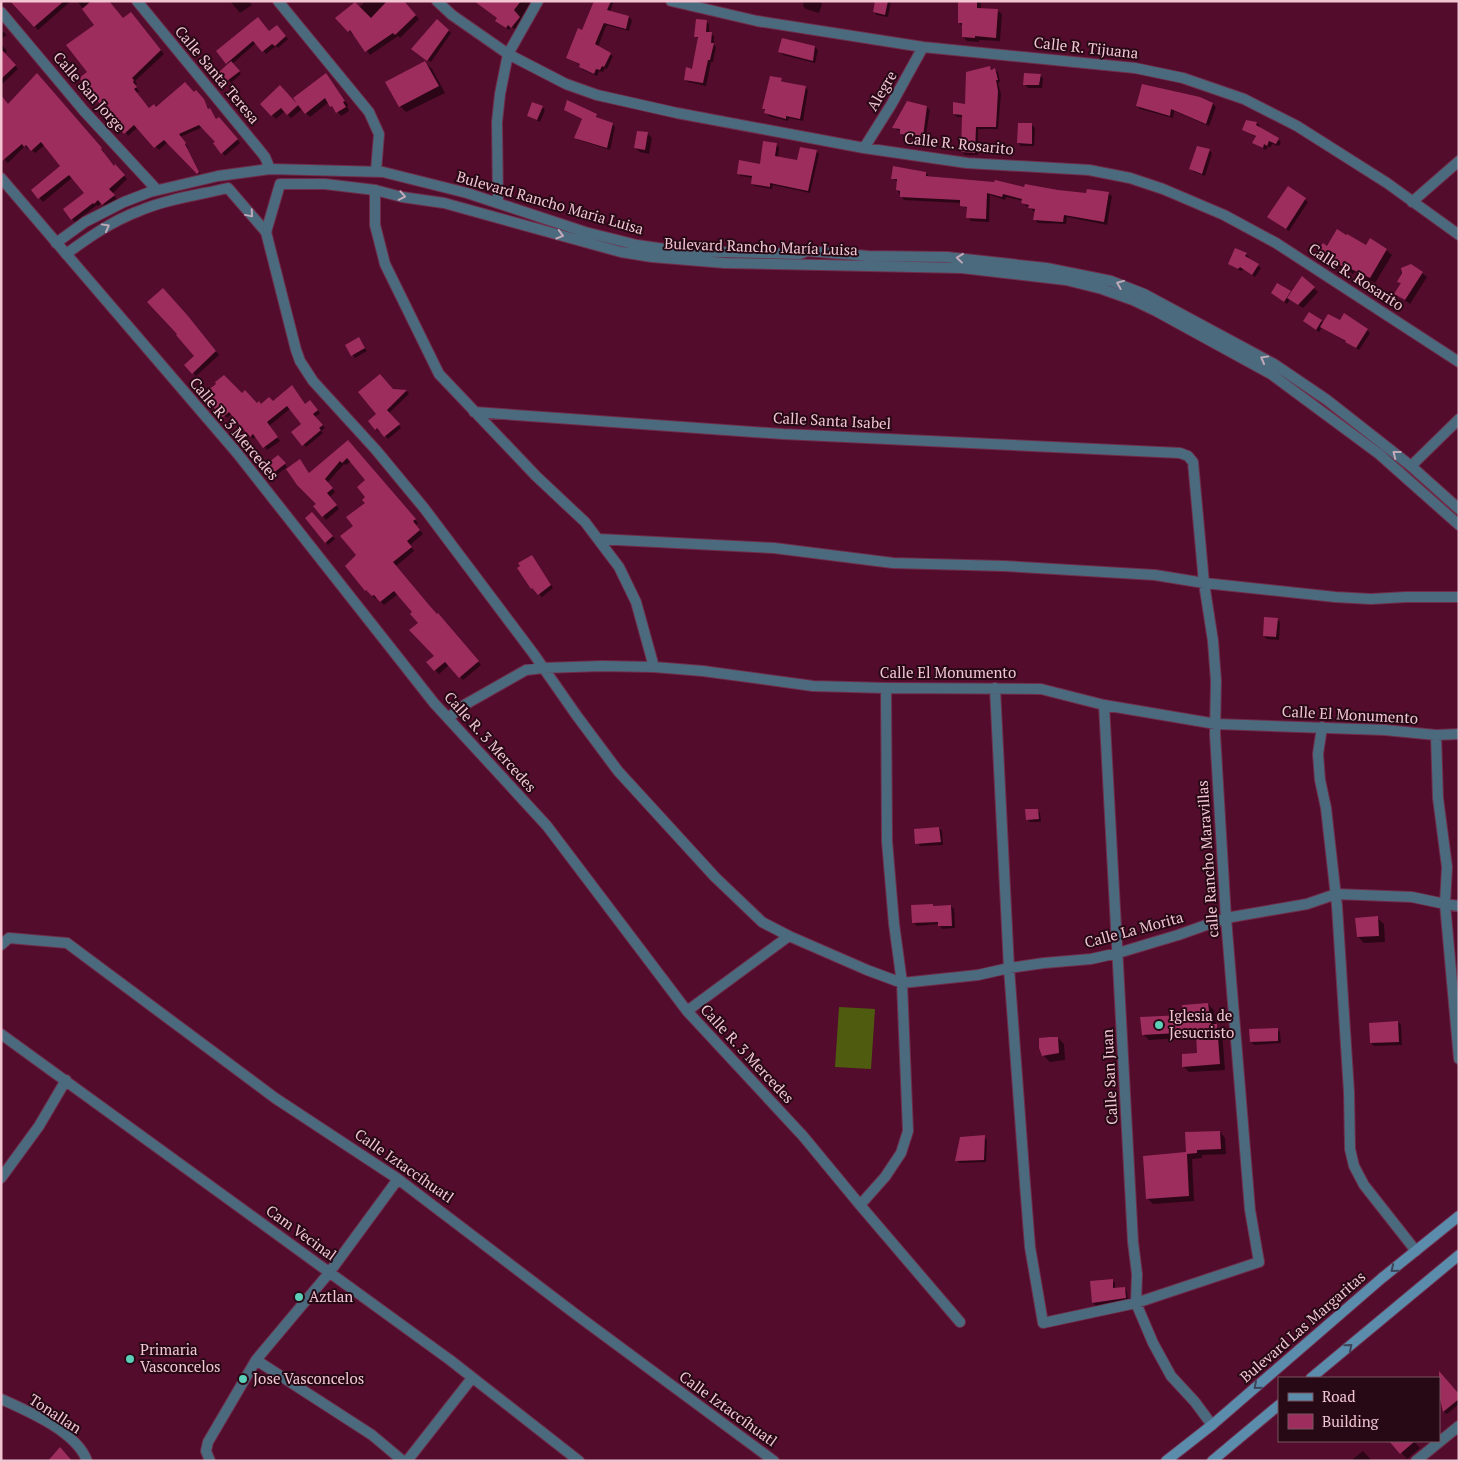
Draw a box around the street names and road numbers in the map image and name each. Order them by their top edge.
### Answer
street label: Calle Santa Teresa [171,21,265,128]
street label: Calle R. Tijuana [1033,32,1140,62]
street label: Calle San Jorge [49,47,130,136]
street label: Alegre [862,67,901,114]
street label: Calle R. Rosarito [903,127,1015,159]
street label: Bulevard Rancho Maria Luisa [454,166,647,238]
street label: Bulevard Rancho María Luisa [664,233,859,259]
street label: Calle R. Rosarito [1305,238,1408,315]
street label: Calle R. 3 Mercedes [186,373,284,484]
street label: Calle Santa Isabel [772,407,892,433]
street label: Calle El Monumento [880,662,1016,682]
street label: Calle R. 3 Mercedes [440,687,541,796]
street label: Calle El Monumento [1281,700,1419,728]
street label: calle Rancho Maravillas [1192,780,1222,938]
street label: Calle La Morita [1082,906,1186,952]
street label: Calle R. 3 Mercedes [696,999,799,1107]
street label: Calle San Juan [1097,1029,1121,1125]
street label: Calle Iztaccíhuatl [351,1124,458,1207]
street label: Cam Vecinal [262,1200,341,1264]
street label: Bulevard Las Margaritas [1235,1266,1369,1386]
street label: Calle Iztaccíhuatl [676,1366,782,1451]
street label: Tonallan [26,1389,86,1438]

